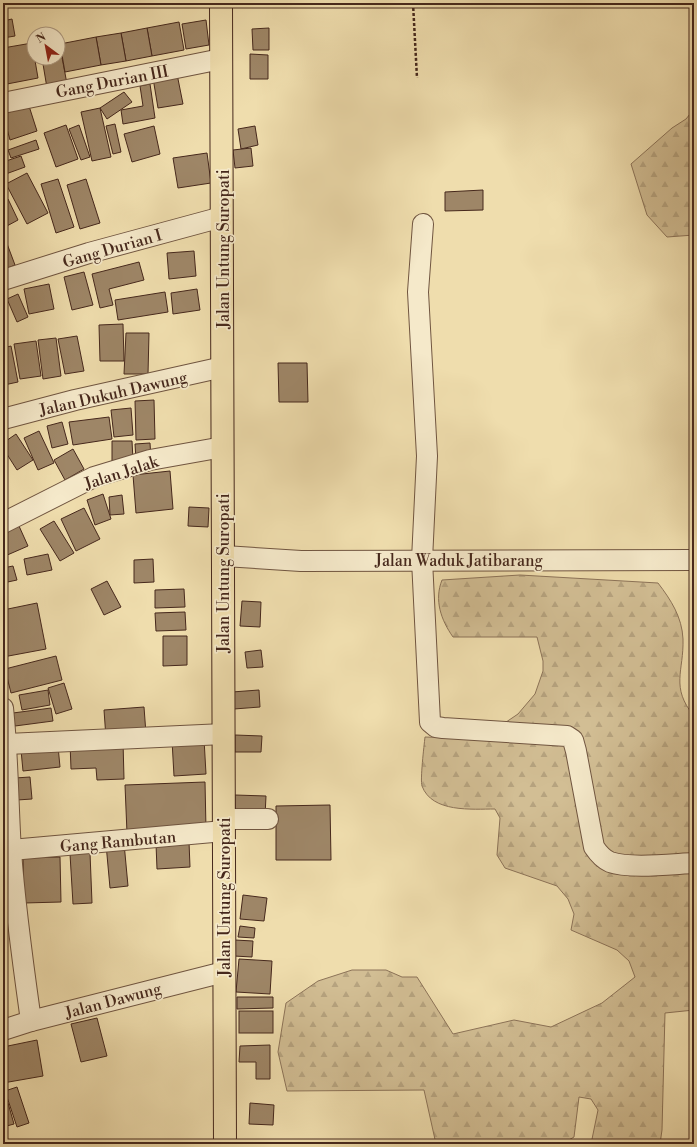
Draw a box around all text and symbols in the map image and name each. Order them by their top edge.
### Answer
north arrow [26,26,66,66]
text: N [34,30,49,47]
street label: Gang Durian III [54,61,170,103]
street label: Jalan Untung Suropati [214,169,234,330]
street label: Gang Durian I [60,225,164,273]
street label: Jalan Dukuh Dawung [36,367,190,421]
street label: Jalan Jalak [81,451,162,495]
street label: Jalan Untung Suropati [214,493,234,654]
street label: Jalan Waduk Jatibarang [374,551,544,571]
street label: Jalan Untung Suropati [215,817,235,978]
street label: Gang Rambutan [59,827,177,857]
street label: Jalan Dawung [62,978,164,1024]

